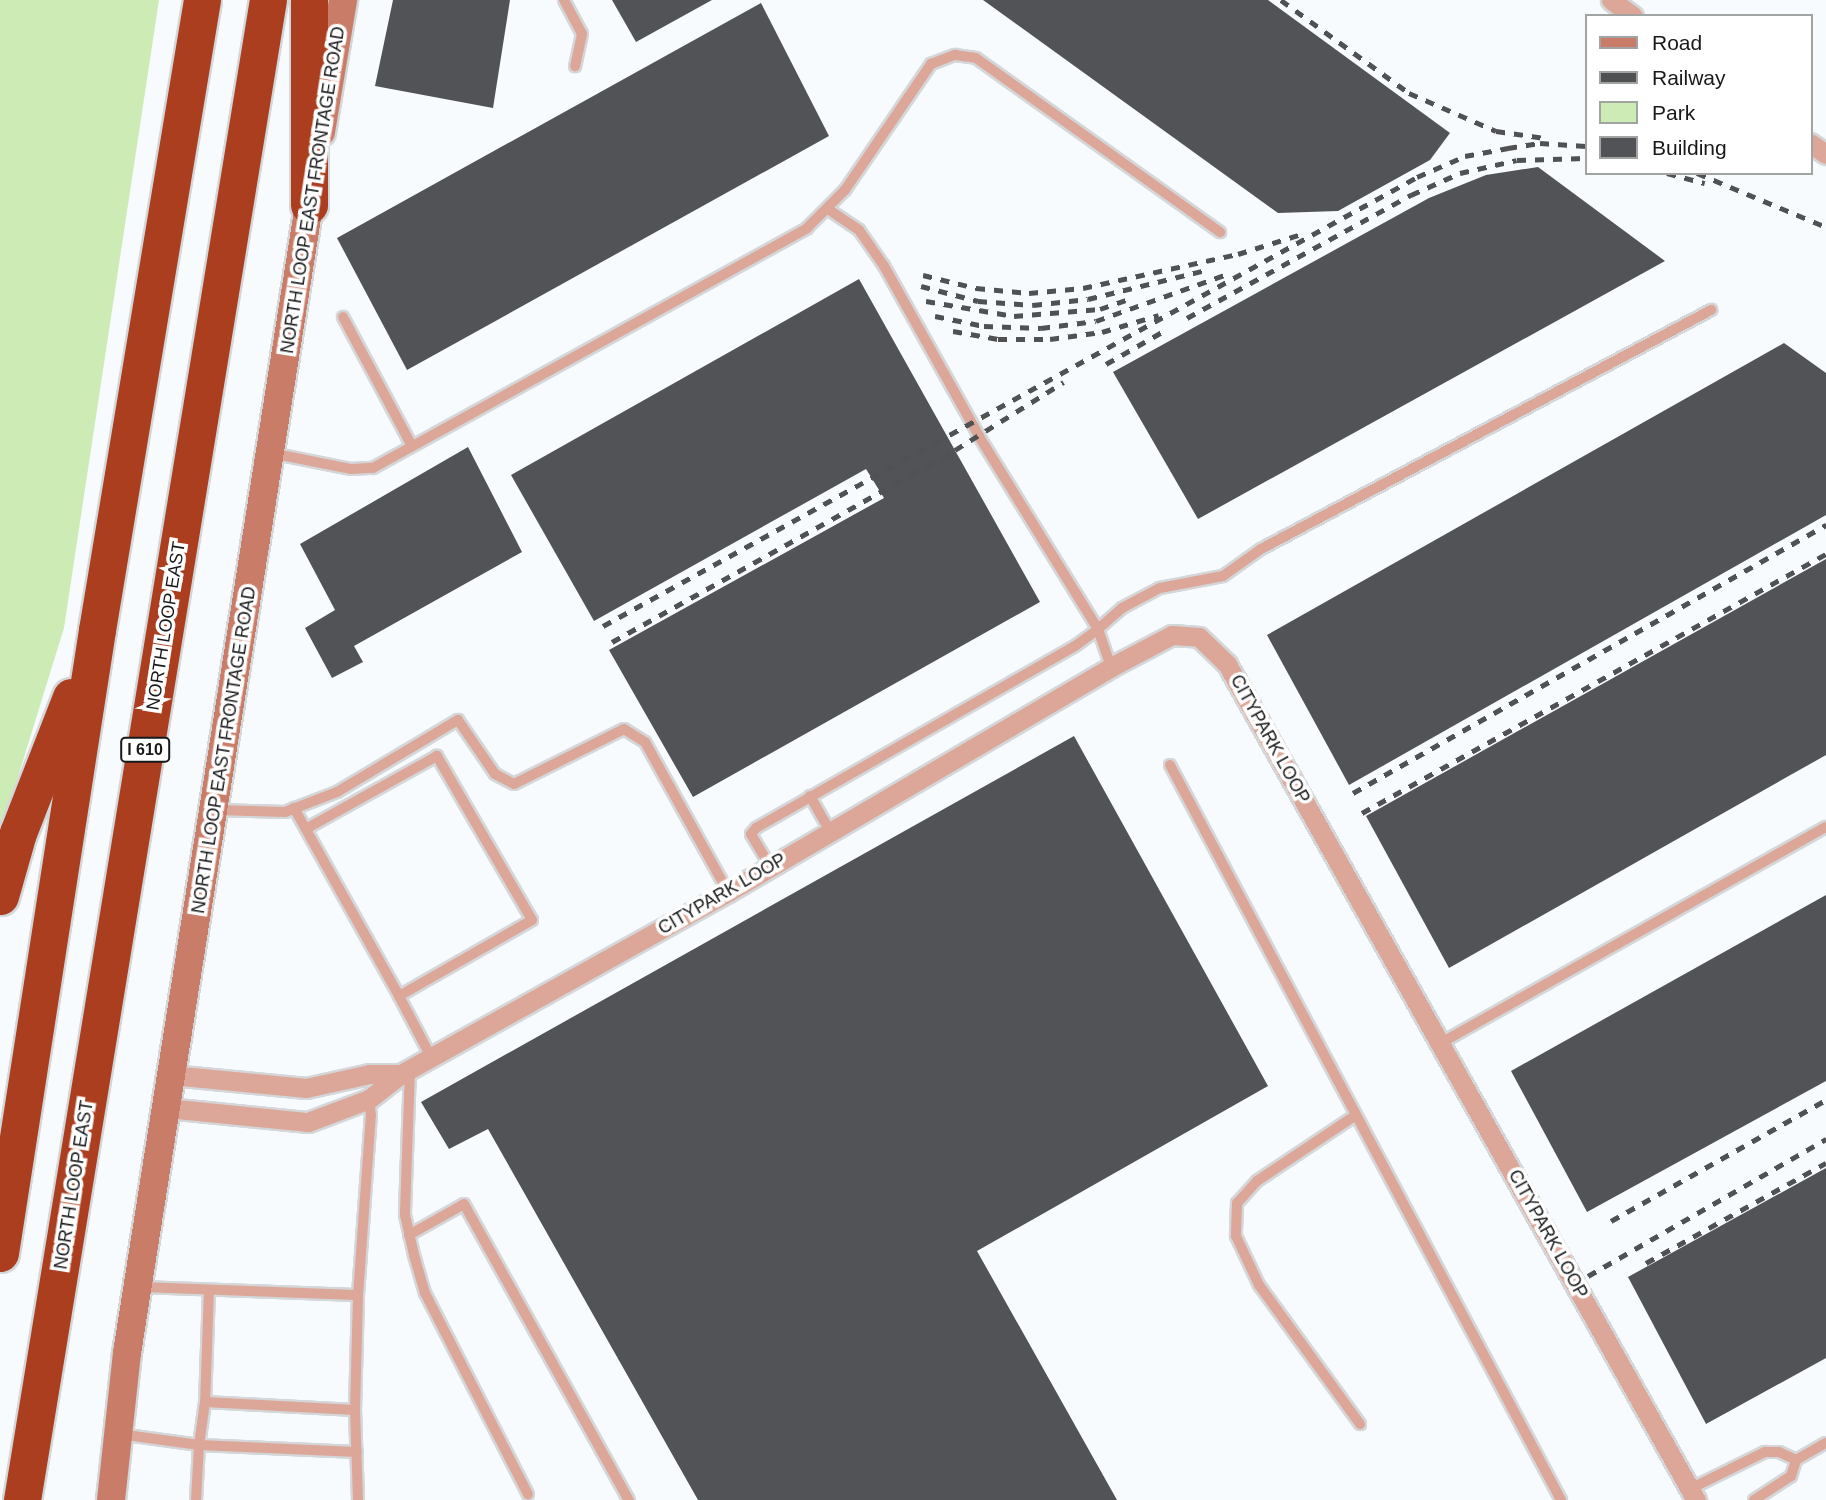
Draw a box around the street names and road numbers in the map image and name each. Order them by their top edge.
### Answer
street label: NORTH LOOP EAST FRONTAGE ROAD [276,25,350,355]
street label: NORTH LOOP EAST [142,540,190,712]
street label: NORTH LOOP EAST FRONTAGE ROAD [187,585,261,915]
street label: CITYPARK LOOP [1226,671,1314,807]
road number: I 610 [119,737,171,762]
street label: CITYPARK LOOP [654,849,790,939]
street label: NORTH LOOP EAST [50,1099,98,1271]
street label: CITYPARK LOOP [1504,1166,1592,1302]

